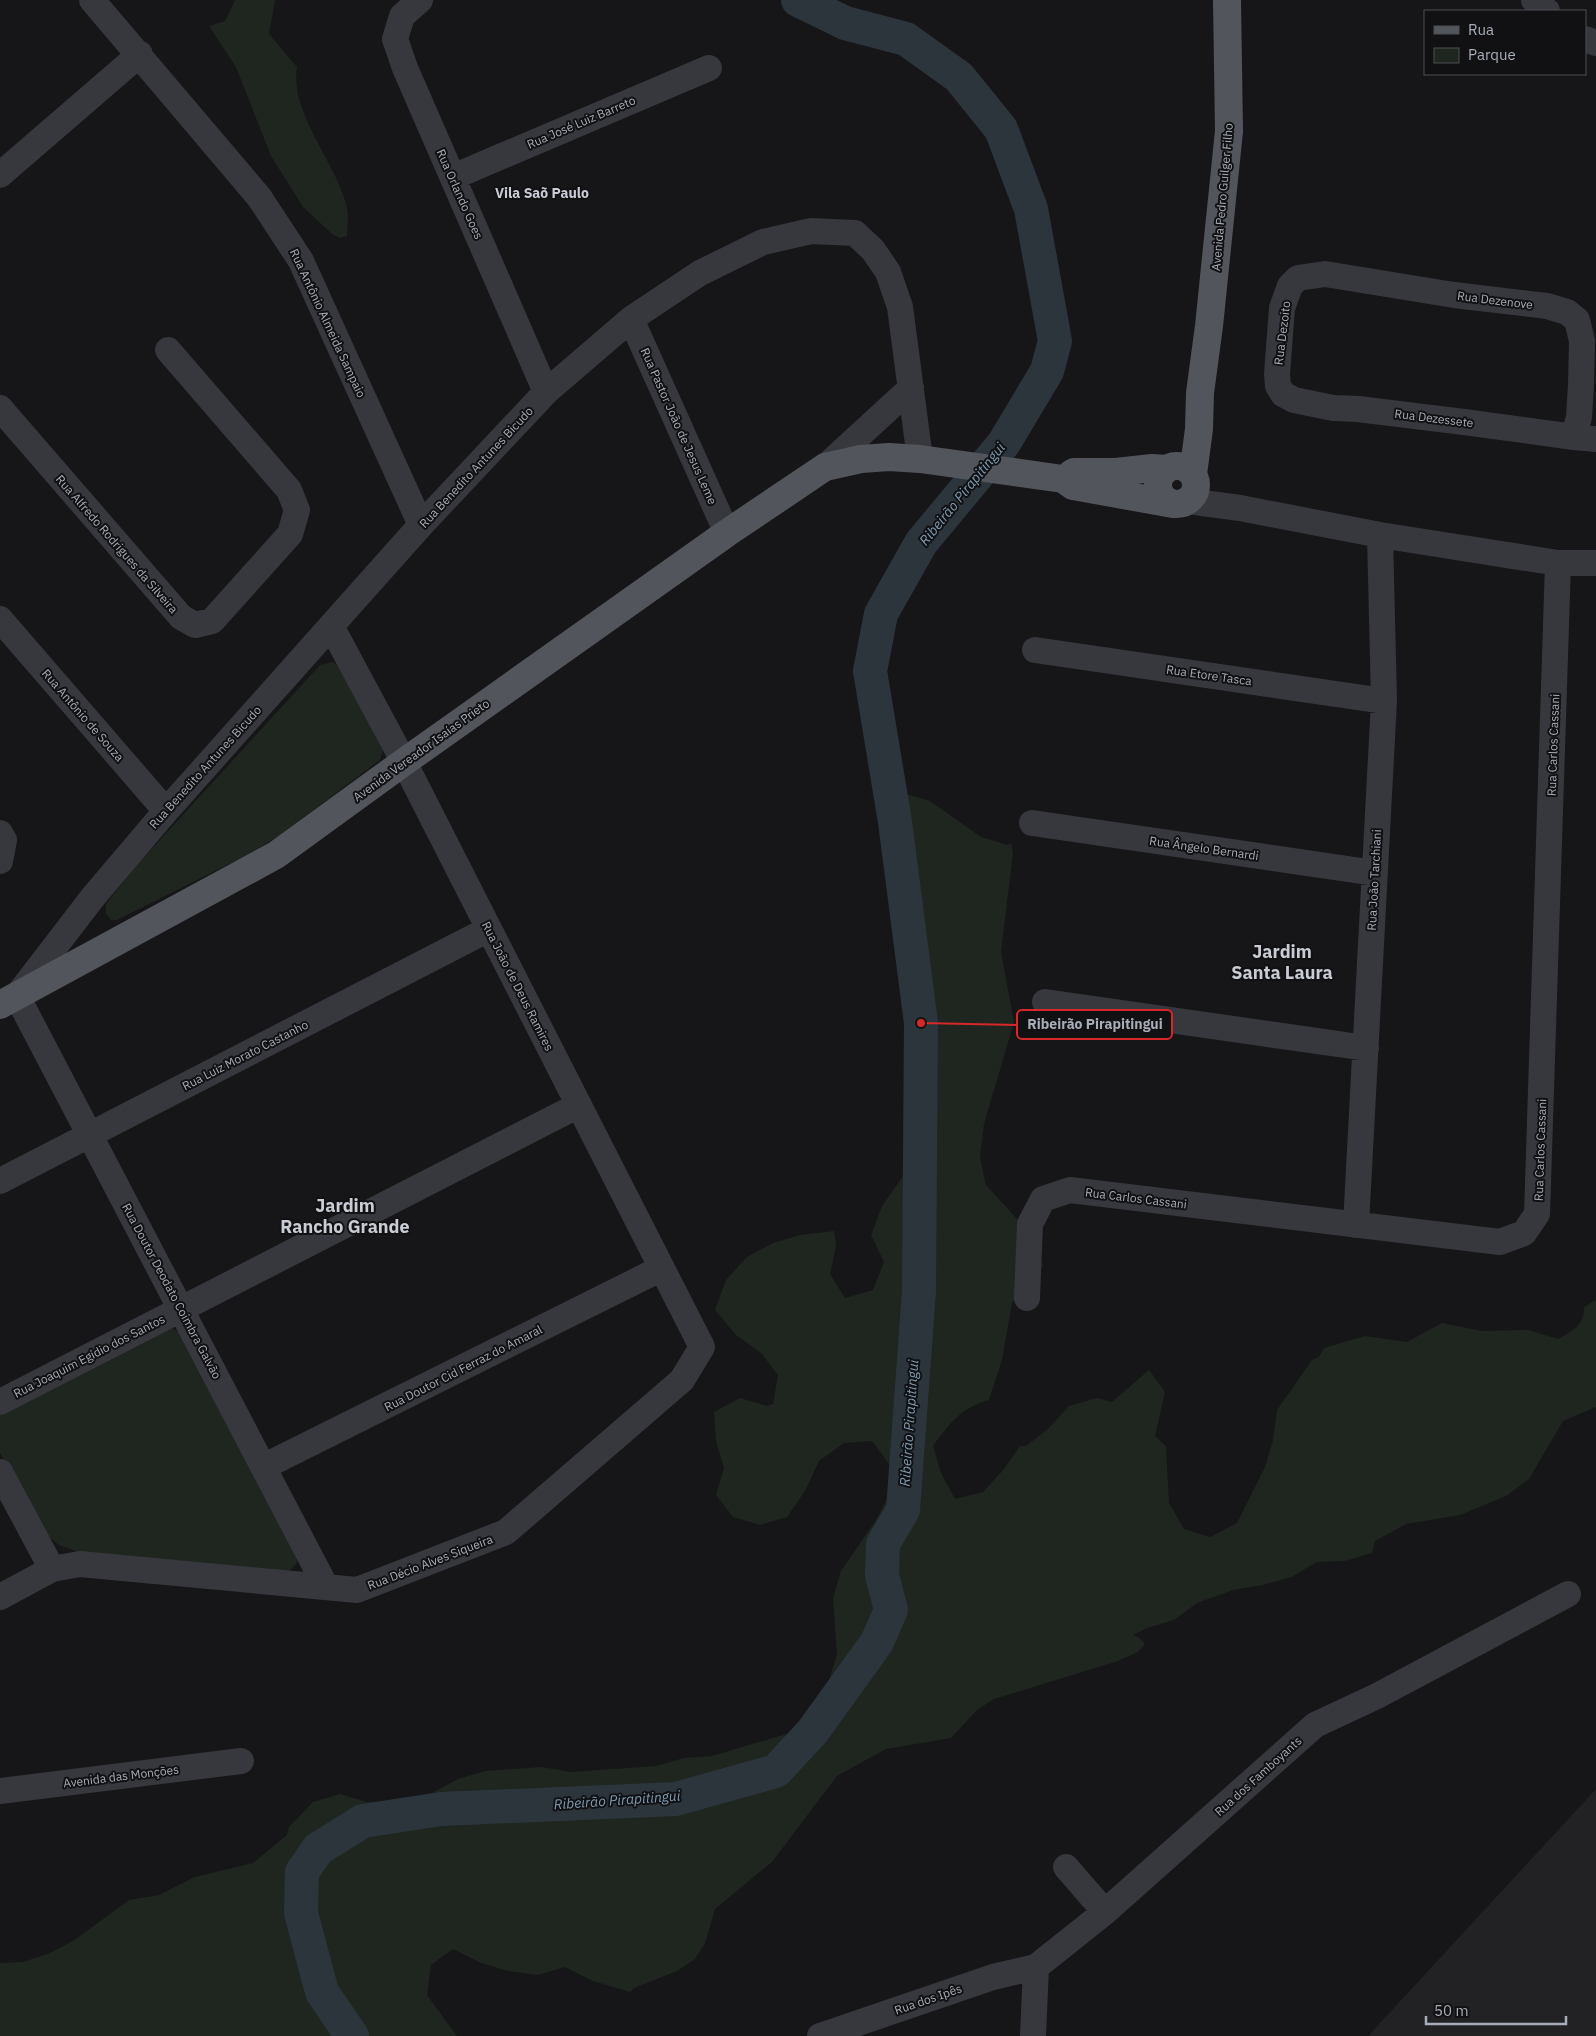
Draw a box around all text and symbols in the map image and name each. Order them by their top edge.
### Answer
legend [1424,10,1586,75]
text: Rua [1468,20,1494,39]
text: Parque [1468,45,1516,64]
street label: Rua José Luiz Barreto [524,92,638,152]
street label: Avenida Pedro Guilger Filho [1208,122,1236,272]
street label: Rua Orlando Goes [433,147,487,242]
district label: Vila Saõ Paulo [495,184,589,202]
street label: Rua Antônio Almeida Sampaio [287,246,369,400]
street label: Rua Dezenove [1456,288,1534,312]
street label: Rua Dezoito [1271,300,1293,366]
street label: Rua Pastor João de Jesus Leme [638,345,721,507]
street label: Rua Benedito Antunes Bicudo [416,403,536,531]
street label: Rua Dezessete [1394,406,1475,430]
water label: Ribeirão Pirapitingui [915,439,1009,549]
street label: Rua Alfredo Rodrigues da Silveira [53,472,182,617]
street label: Rua Etore Tasca [1165,662,1253,689]
street label: Rua Antônio de Souza [39,666,128,765]
street label: Rua Carlos Cassani [1544,694,1562,796]
street label: Avenida Vereador Isaías Prieto [350,695,492,805]
street label: Rua Benedito Antunes Bicudo [146,702,264,832]
street label: Rua João Tarchiani [1364,829,1384,931]
street label: Rua Ângelo Bernardi [1148,833,1260,863]
street label: Rua João de Deus Ramires [479,919,557,1053]
district label: Jardim Santa Laura [1231,940,1333,984]
callout: Ribeirão Pirapitingui [1017,1010,1172,1039]
text: Ribeirão Pirapitingui [1027,1015,1163,1033]
street label: Rua Luiz Morato Castanho [179,1017,311,1093]
street label: Rua Carlos Cassani [1531,1099,1549,1201]
street label: Rua Carlos Cassani [1084,1184,1188,1212]
district label: Jardim Rancho Grande [280,1194,410,1238]
street label: Rua Doutor Deodato Coimbra Galvão [119,1201,225,1382]
street label: Rua Joaquim Egídio dos Santos [11,1311,167,1401]
street label: Rua Doutor Cid Ferraz do Amaral [381,1322,545,1414]
water label: Ribeirão Pirapitingui [896,1359,922,1487]
street label: Rua Décio Alves Siqueira [365,1531,495,1593]
street label: Rua dos Famboyants [1211,1733,1305,1819]
street label: Avenida das Monções [62,1761,180,1791]
water label: Ribeirão Pirapitingui [553,1787,681,1813]
street label: Rua dos Ipês [892,1980,964,2018]
scale bar [1426,1994,1566,2026]
text: 50 m [1434,2001,1469,2020]

